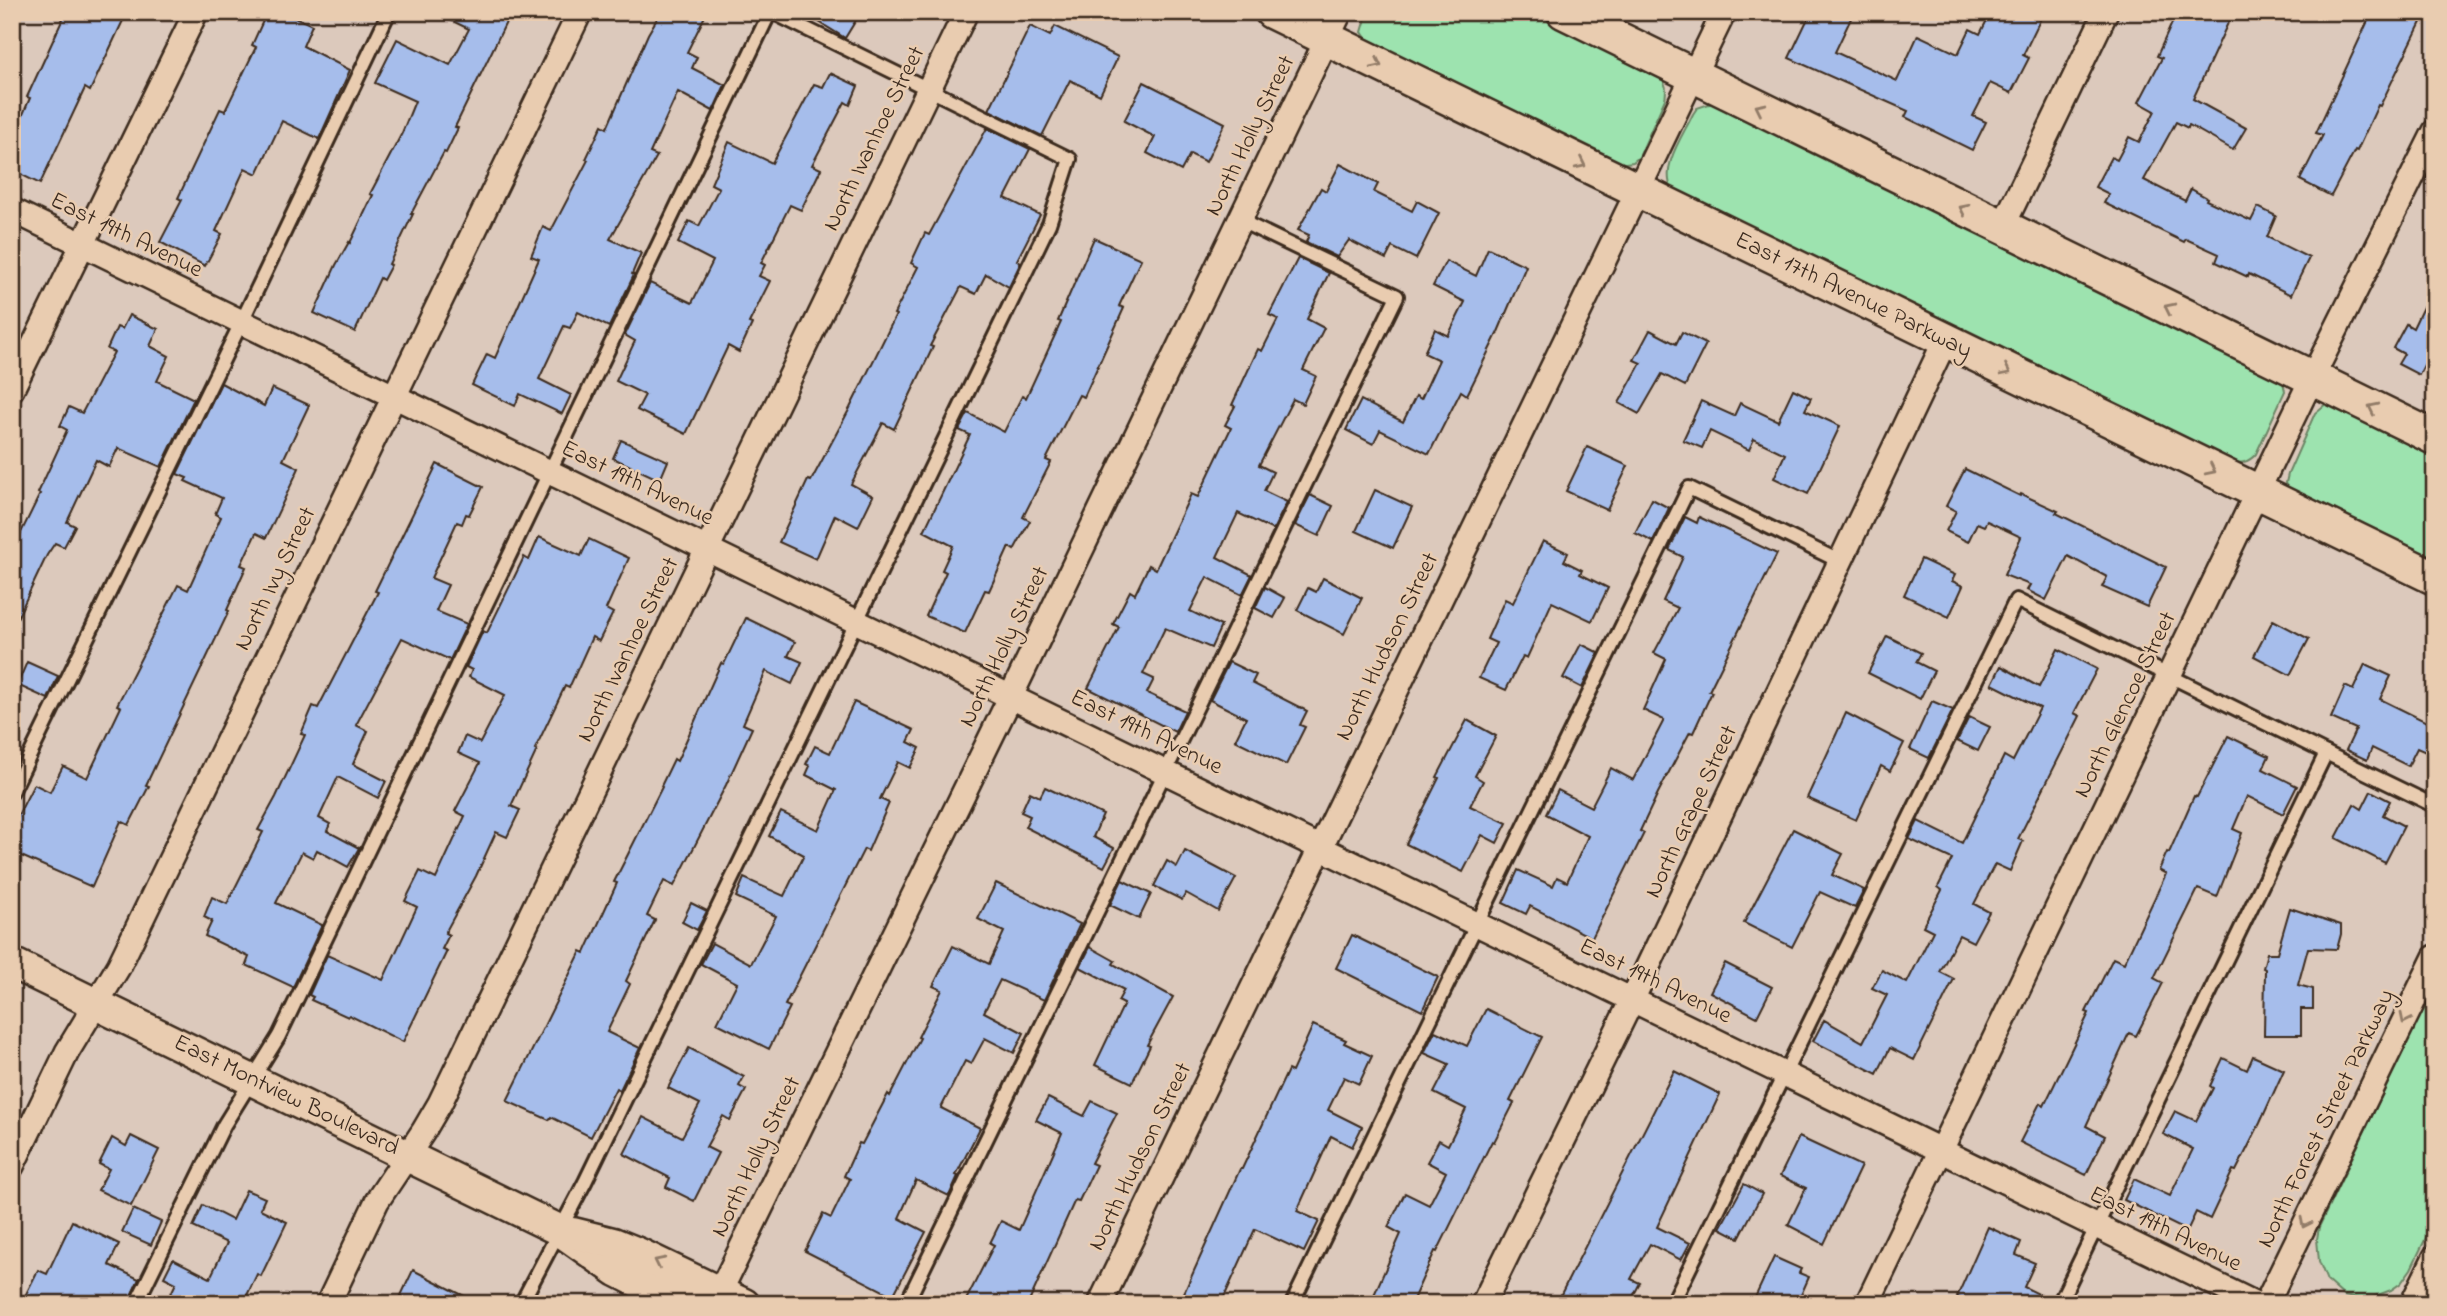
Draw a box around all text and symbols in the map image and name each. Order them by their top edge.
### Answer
street label: North Ivanhoe Street [815,40,935,238]
street label: North Holly Street [1197,50,1306,223]
one-way arrow [1370,55,1382,69]
one-way arrow [1755,103,1767,117]
one-way arrow [1574,156,1586,170]
street label: East 19th Avenue [44,184,208,288]
one-way arrow [1959,204,1971,218]
street label: East 17th Avenue Parkway [1728,223,1977,370]
one-way arrow [2164,303,2176,317]
one-way arrow [1999,362,2011,376]
one-way arrow [2368,402,2380,416]
street label: East 19th Avenue [555,432,719,536]
one-way arrow [2204,461,2216,475]
street label: North Ivy Street [226,501,327,657]
street label: North Hudson Street [1327,547,1449,747]
street label: North Ivanhoe Street [569,551,689,749]
street label: North Holly Street [951,561,1060,734]
street label: North Glencoe Street [2066,606,2186,804]
street label: East 19th Avenue [1064,681,1228,785]
street label: North Grape Street [1637,720,1747,904]
street label: East 19th Avenue [1573,930,1737,1034]
street label: North Forest Street Parkway [2249,984,2406,1255]
one-way arrow [2399,1012,2413,1024]
street label: East Montview Boulevard [167,1026,405,1166]
street label: North Hudson Street [1080,1057,1202,1257]
street label: North Holly Street [703,1071,812,1244]
street label: East 19th Avenue [2083,1178,2247,1282]
one-way arrow [2300,1216,2314,1228]
one-way arrow [654,1257,666,1271]

